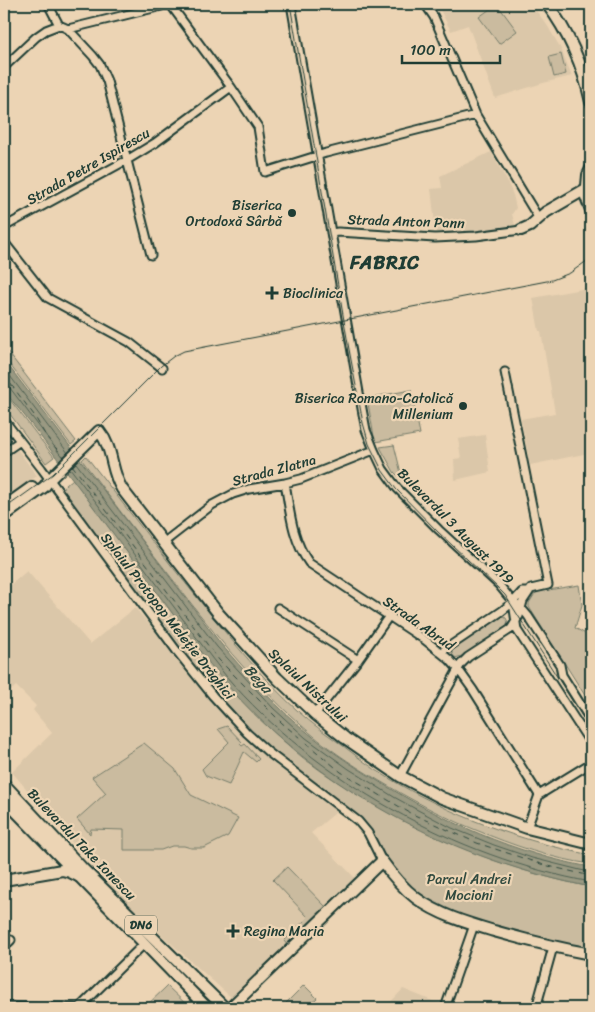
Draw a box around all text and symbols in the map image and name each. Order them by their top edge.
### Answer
scale bar [402,32,500,64]
text: 100 m [410,37,451,63]
street label: Strada Petre Ispirescu [22,121,155,212]
place label: Biserica Ortodoxă Sârbă [186,193,283,234]
marker: Biserica Ortodoxă Sârbă [286,207,298,219]
street label: Strada Anton Pann [347,207,466,236]
district label: FABRIC [349,246,420,279]
place label: Bioclinica [283,281,344,306]
marker: Bioclinica [265,286,279,300]
place label: Biserica Romano-Catolică Millenium [295,386,454,427]
marker: Biserica Romano-Catolică Millenium [457,400,469,412]
street label: Strada Zlatna [229,447,319,494]
street label: Bulevardul 3 August 1919 [391,462,520,591]
street label: Splaiul Protopop Meleție Drăghici [94,527,242,706]
street label: Strada Abrud [377,589,461,658]
street label: Splaiul Nistrului [262,642,354,730]
water label: Bega [237,658,280,701]
street label: Bulevardul Take Ionescu [21,782,143,907]
park label: Parcul Andrei Mocioni [427,867,512,908]
road number: DN6 [125,916,157,934]
place label: Regina Maria [244,919,324,944]
marker: Regina Maria [226,924,240,938]

